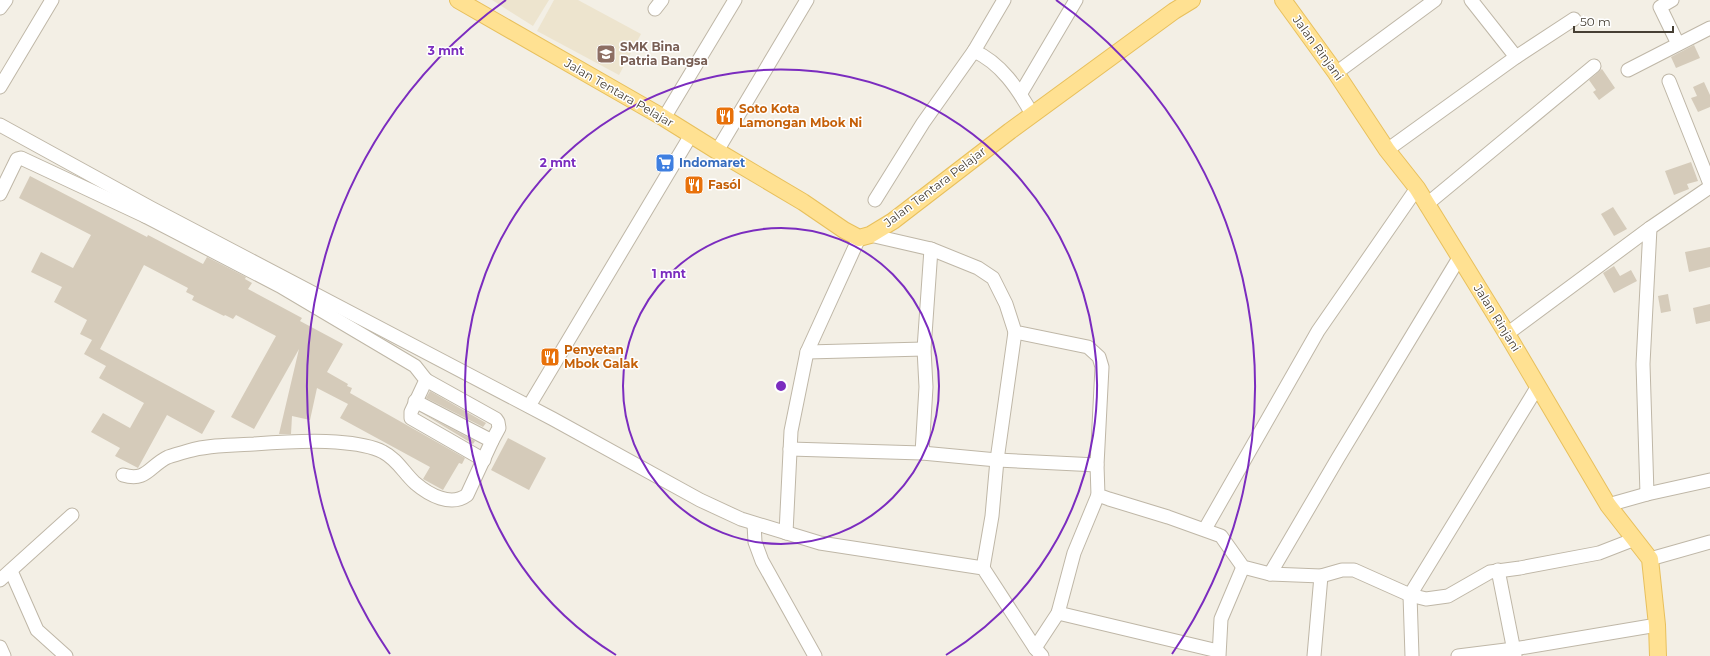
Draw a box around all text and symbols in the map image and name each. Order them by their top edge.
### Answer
scale bar [1574,8,1673,34]
street label: Jalan Rinjani [1289,12,1347,83]
text: 50 m [1580,14,1611,29]
place label: SMK Bina Patria Bangsa [620,39,708,68]
text: 3 mnt [427,43,465,58]
school or university icon: SMK Bina Patria Bangsa [595,43,617,65]
street label: Jalan Tentara Pelajar [561,55,677,130]
place label: Soto Kota Lamongan Mbok Ni [739,101,862,130]
restaurant icon: Soto Kota Lamongan Mbok Ni [714,105,736,127]
street label: Jalan Tentara Pelajar [880,143,989,230]
supermarket icon: Indomaret [654,152,676,174]
text: 2 mnt [540,155,577,170]
place label: Indomaret [679,155,746,170]
restaurant icon: Fasól [683,174,705,196]
place label: Fasól [708,177,741,192]
text: 1 mnt [652,266,687,281]
street label: Jalan Rinjani [1470,281,1524,354]
place label: Penyetan Mbok Galak [564,342,639,371]
restaurant icon: Penyetan Mbok Galak [539,346,561,368]
centre of rings [774,379,788,393]

